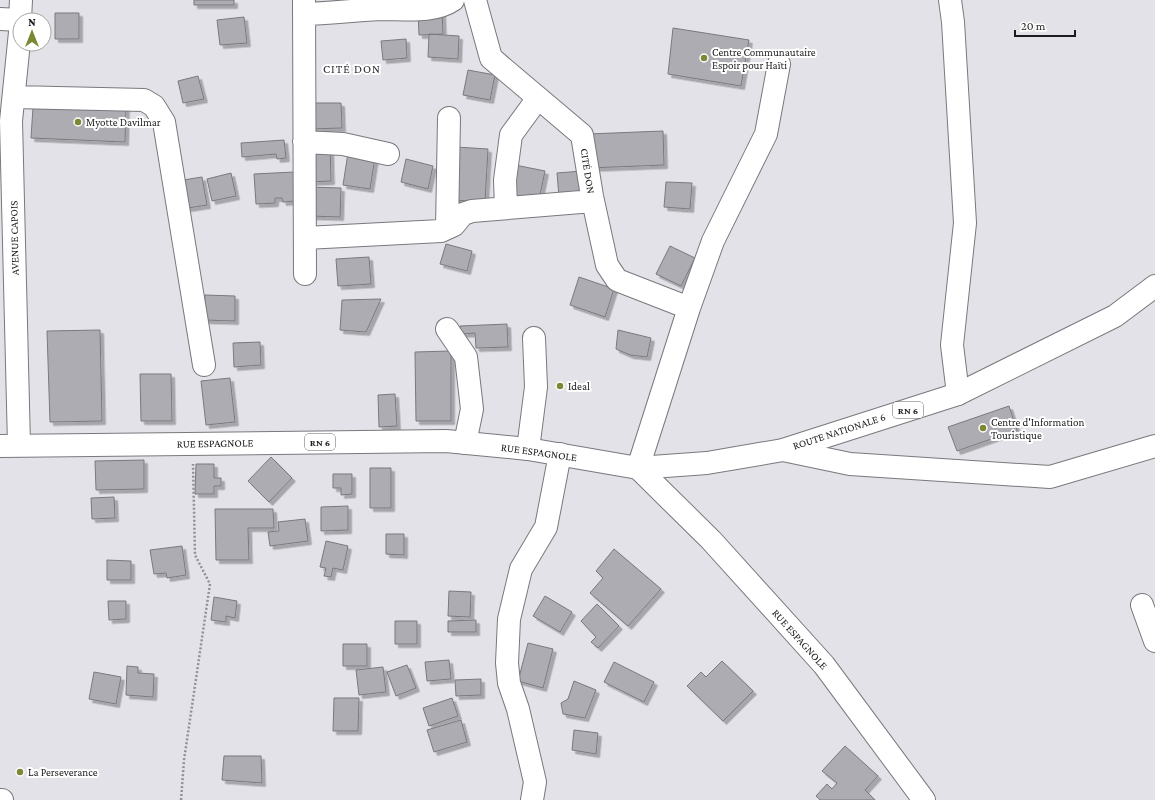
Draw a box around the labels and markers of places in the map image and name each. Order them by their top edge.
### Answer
place label: Centre Communautaire Espoir pour Haïti [712,46,816,72]
marker: Centre Communautaire Espoir pour Haïti [699,53,709,63]
place label: Myotte Davilmar [86,116,161,129]
marker: Myotte Davilmar [73,117,83,127]
place label: Ideal [568,380,590,392]
marker: Ideal [555,381,565,391]
place label: Centre d'Information Touristique [991,416,1084,442]
marker: Centre d'Information Touristique [978,423,988,433]
place label: La Perseverance [28,766,98,778]
marker: La Perseverance [15,767,25,777]

